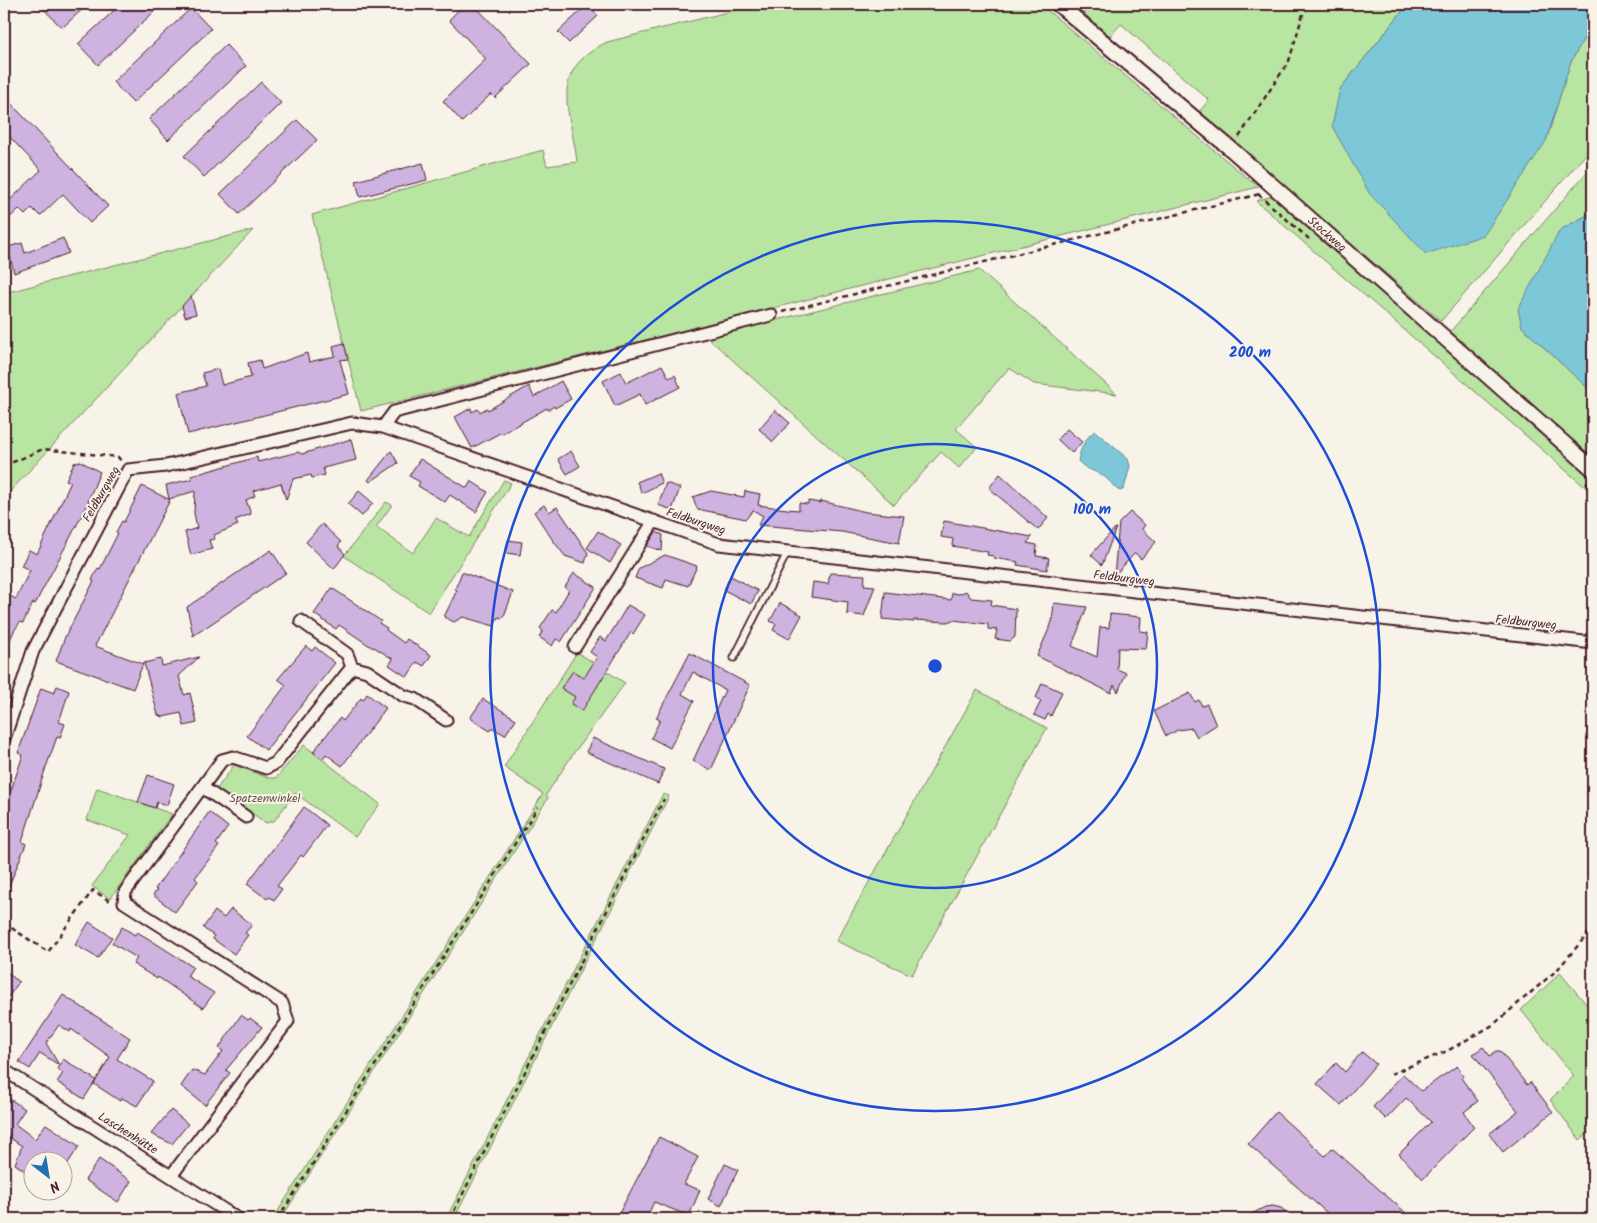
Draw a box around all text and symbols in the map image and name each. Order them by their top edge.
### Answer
street label: Stockweg [1303,212,1351,257]
text: 200 m [1229,341,1271,365]
street label: Feldburgweg [78,463,125,526]
text: 100 m [1073,498,1111,522]
street label: Feldburgweg [664,503,728,540]
street label: Feldburgweg [1092,565,1156,592]
street label: Feldburgweg [1494,610,1558,635]
centre of rings [926,657,944,675]
park label: Spatzenwinkel [230,789,300,808]
street label: Laschenhütte [94,1107,162,1160]
north arrow [22,1150,72,1200]
text: N [45,1175,64,1198]

